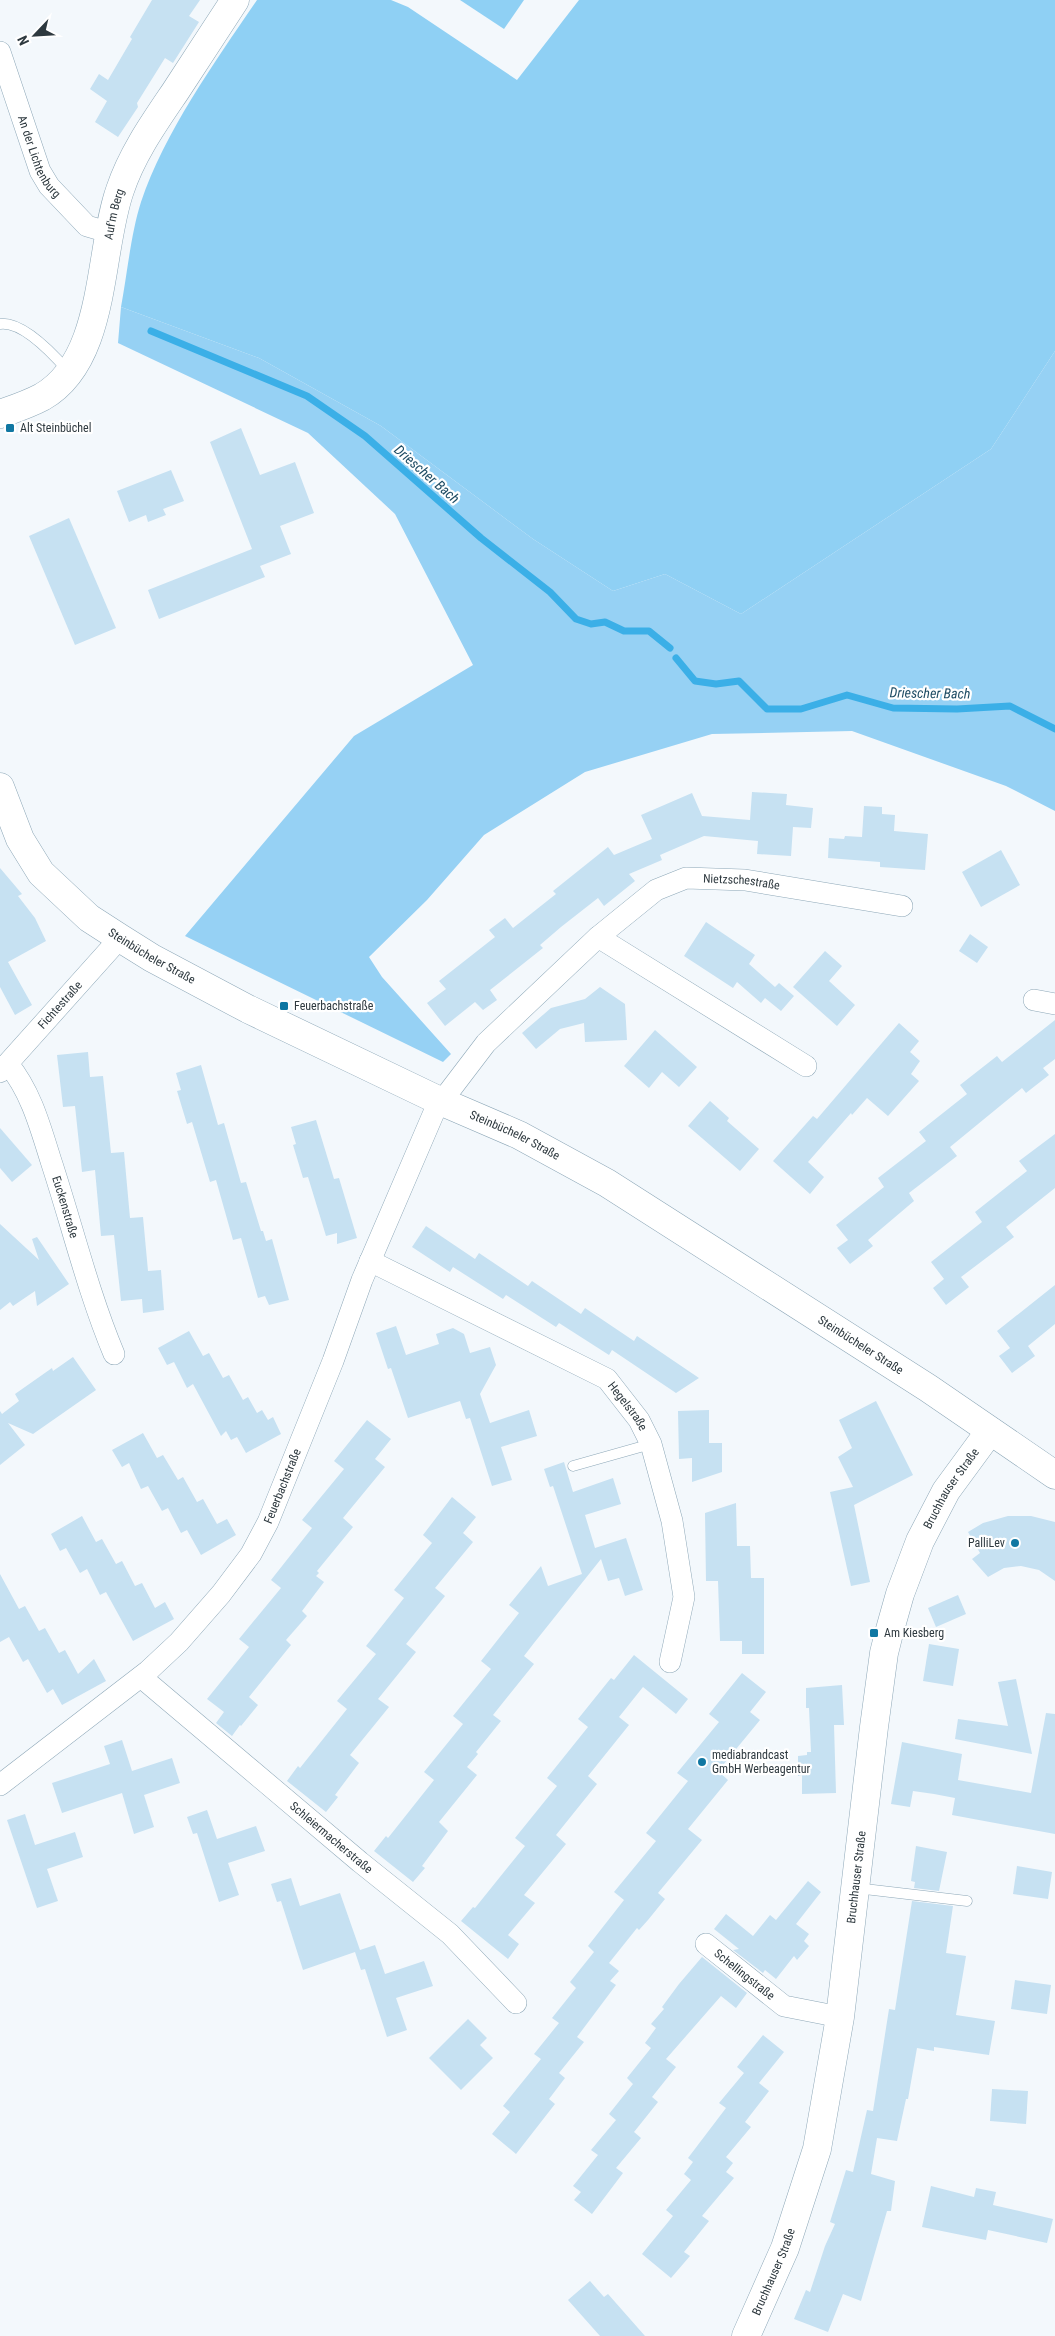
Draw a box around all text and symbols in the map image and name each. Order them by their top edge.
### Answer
north arrow [10,10,60,60]
text: N [14,33,32,48]
street label: An der Lichtenburg [15,114,64,201]
street label: Auf'm Berg [101,187,127,241]
place label: Alt Steinbüchel [20,421,91,435]
marker: Alt Steinbüchel [4,422,16,434]
water label: Driescher Bach [391,441,463,507]
water label: Driescher Bach [889,684,971,702]
street label: Nietzschestraße [703,872,781,893]
street label: Steinbücheler Straße [106,925,198,987]
street label: Fichtestraße [35,978,85,1032]
place label: Feuerbachstraße [294,999,374,1013]
marker: Feuerbachstraße [278,1000,290,1012]
street label: Steinbücheler Straße [468,1108,563,1163]
street label: Euckenstraße [49,1174,81,1240]
street label: Steinbücheler Straße [815,1313,906,1378]
street label: Hegelstraße [605,1379,650,1433]
street label: Bruchhauser Straße [921,1445,982,1531]
street label: Feuerbachstraße [261,1446,304,1526]
place label: PalliLev [968,1536,1005,1550]
marker: PalliLev [1009,1537,1021,1549]
place label: Am Kiesberg [884,1626,944,1640]
marker: Am Kiesberg [868,1627,880,1639]
place label: mediabrandcast GmbH Werbeagentur [712,1748,810,1776]
marker: mediabrandcast GmbH Werbeagentur [696,1756,708,1768]
street label: Schleiermacherstraße [287,1799,376,1877]
street label: Bruchhauser Straße [844,1830,869,1924]
street label: Schellingstraße [711,1946,778,2003]
street label: Bruchhauser Straße [749,2226,798,2317]

